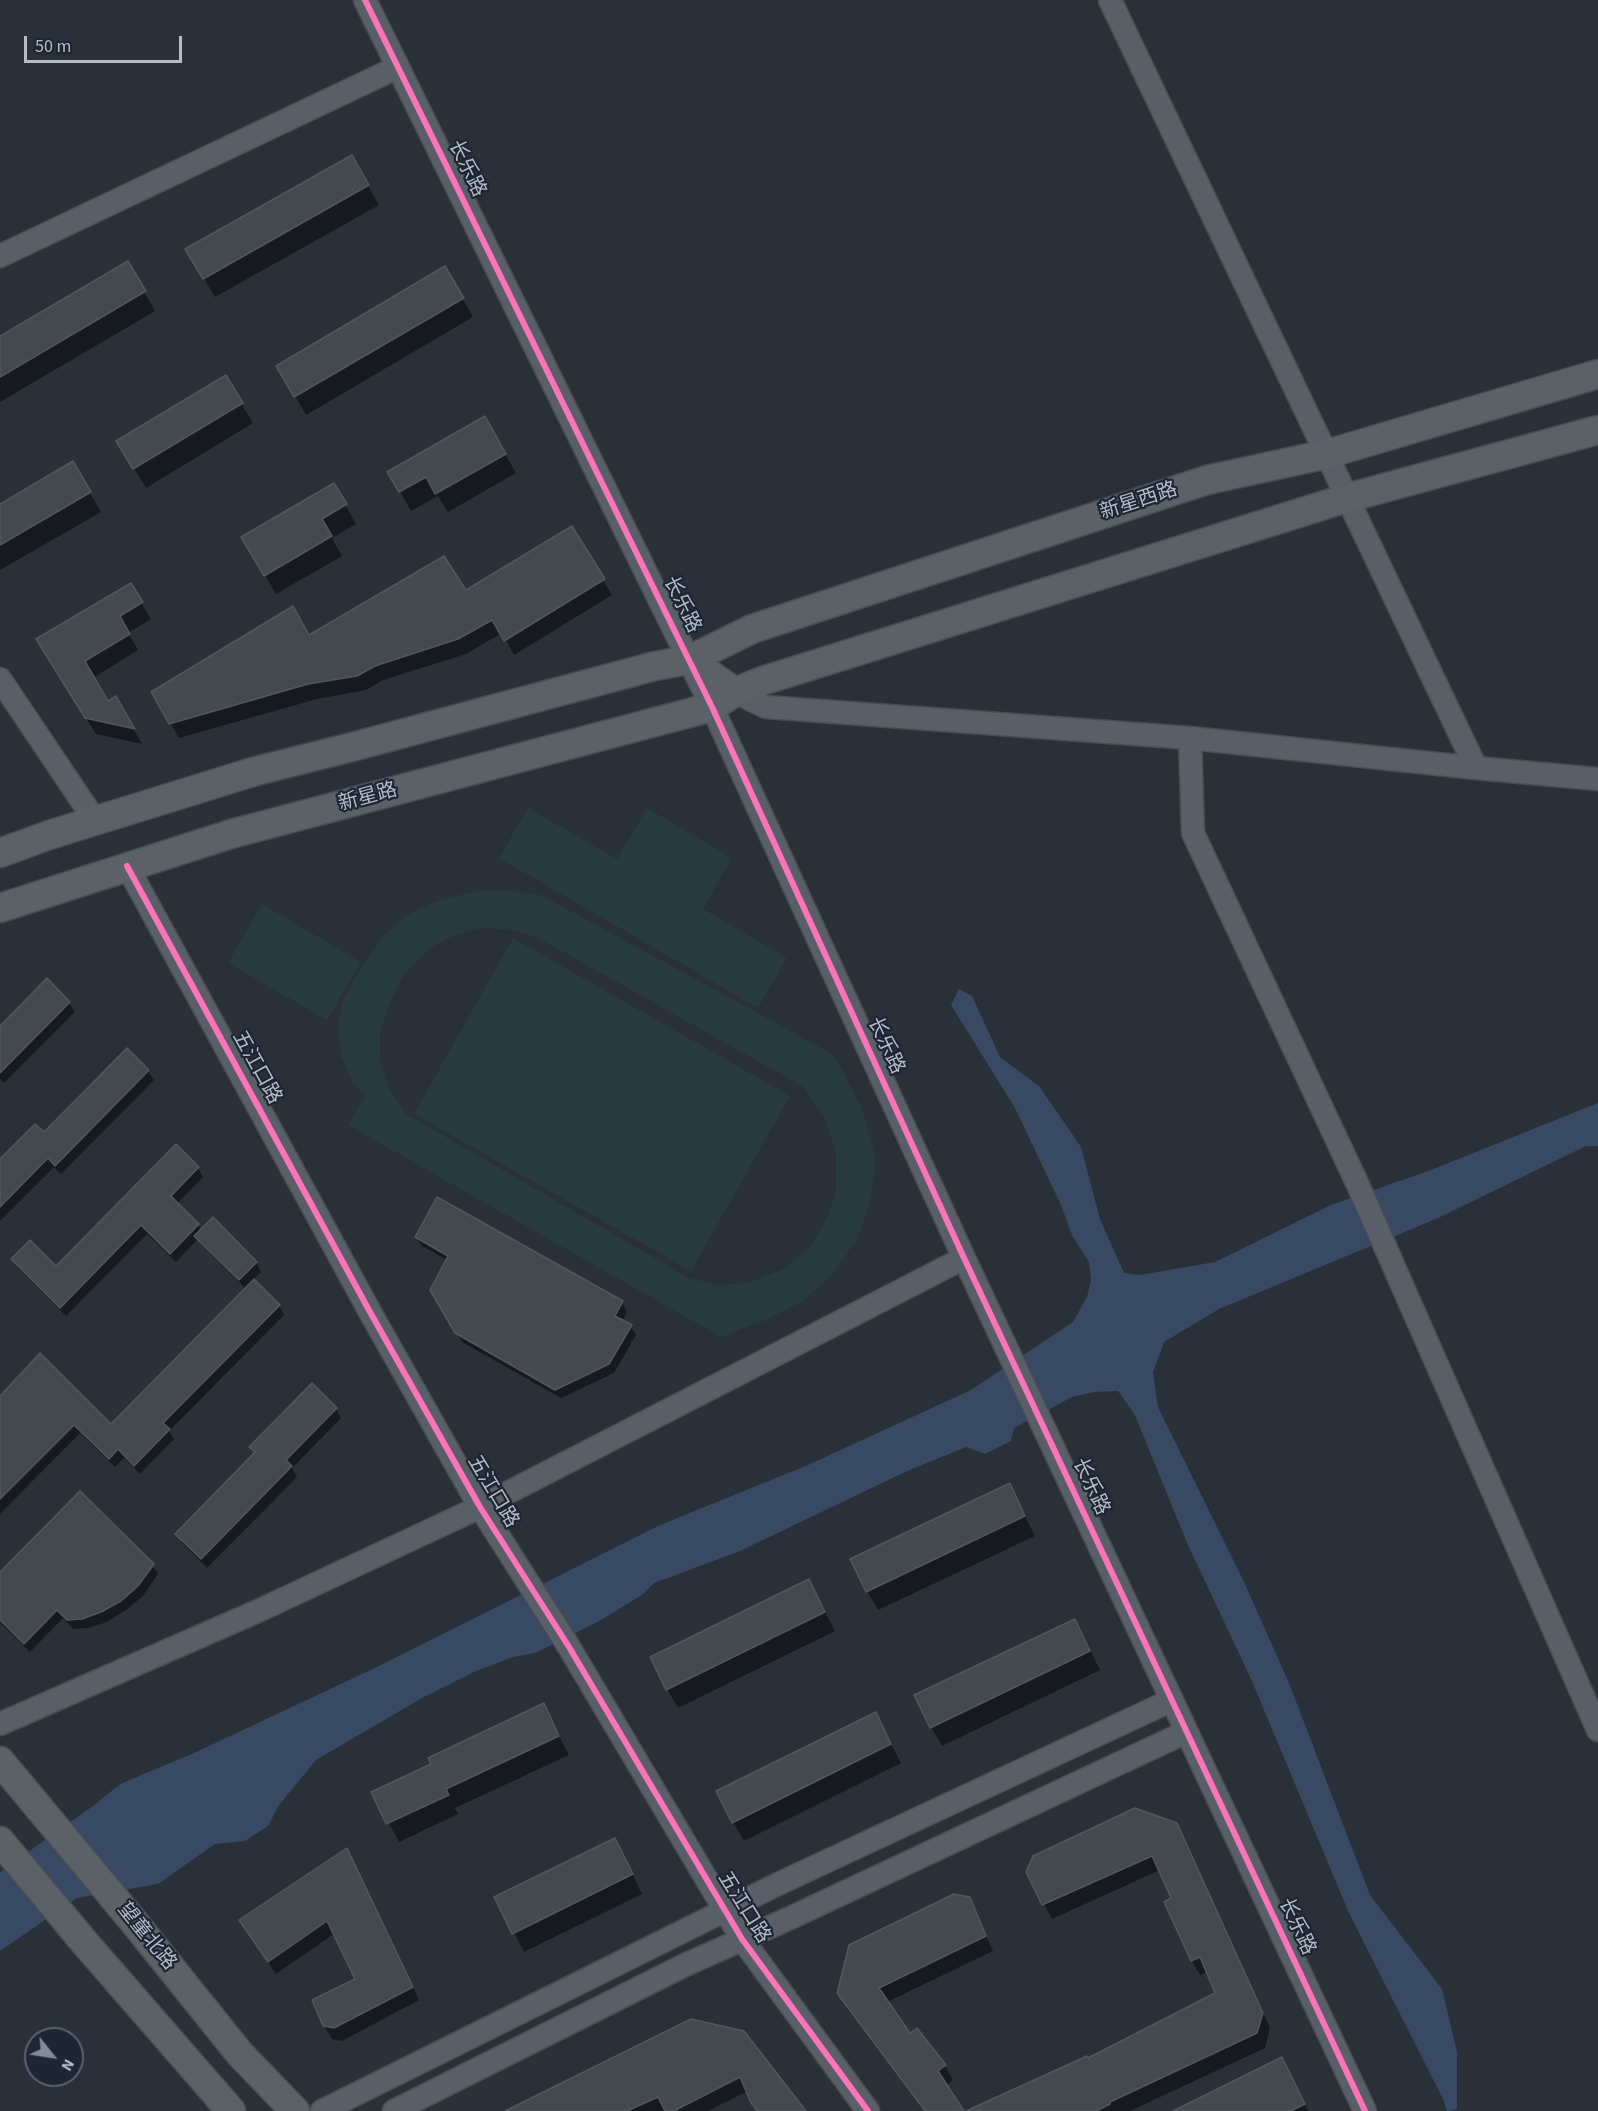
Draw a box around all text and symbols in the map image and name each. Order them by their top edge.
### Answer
scale bar [27,24,184,62]
text: 50 m [35,34,71,59]
street label: 长乐路 [442,137,490,201]
street label: 新星西路 [1097,478,1181,526]
street label: 长乐路 [657,573,705,637]
street label: 新星路 [336,779,400,817]
street label: 长乐路 [861,1014,909,1078]
street label: 五江口路 [226,1027,286,1109]
street label: 五江口路 [461,1452,523,1532]
street label: 长乐路 [1066,1455,1114,1519]
street label: 五江口路 [712,1868,774,1948]
street label: 长乐路 [1272,1895,1320,1959]
street label: 望童北路 [112,1898,180,1976]
north arrow [24,2027,84,2087]
text: N [56,2055,80,2075]

